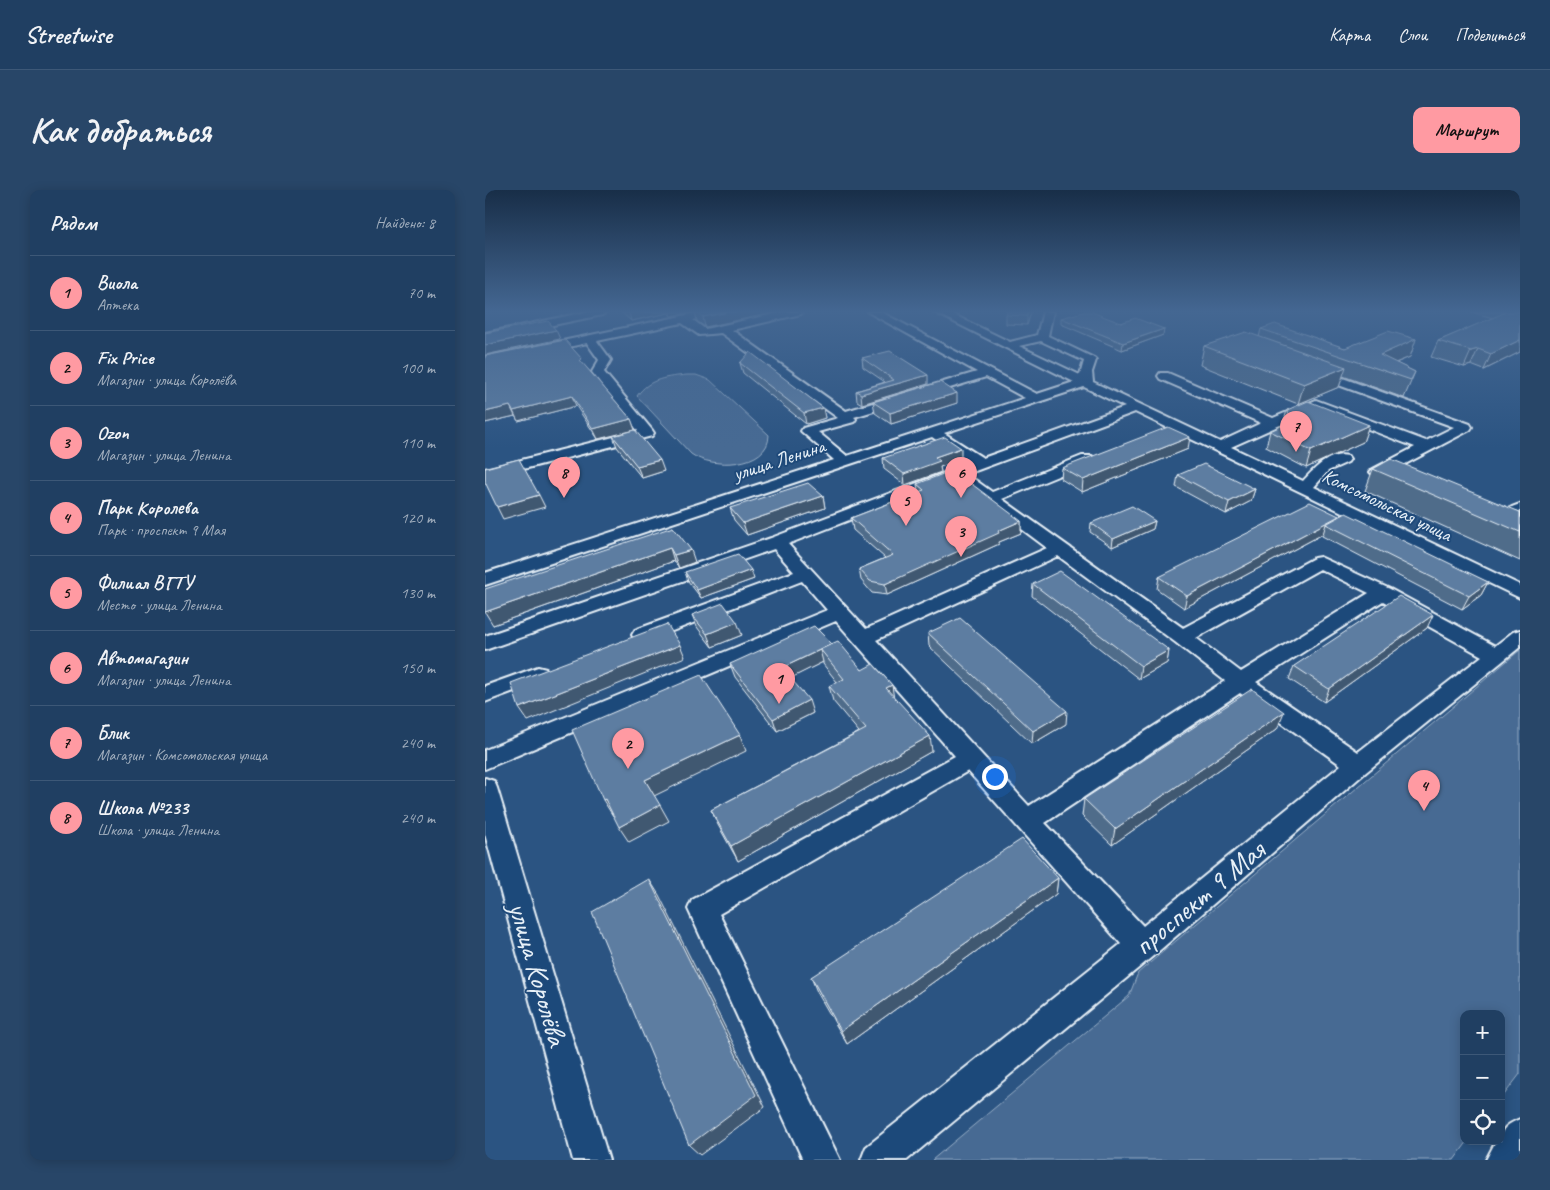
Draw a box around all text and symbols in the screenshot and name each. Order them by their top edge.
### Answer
text: Streetwise [25,20,111,50]
text: Карта [1329,24,1370,46]
text: Слои [1398,24,1427,46]
text: Поделиться [1455,24,1525,46]
button: Маршрут [1413,107,1520,153]
text: Как добраться [30,108,211,153]
text: Рядом [50,210,97,236]
text: Найдено: 8 [375,213,435,233]
text: Виола [97,271,137,295]
text: 1 [62,283,70,303]
text: 70 m [408,283,435,303]
text: Аптека [97,295,138,315]
text: Fix Price [97,346,154,370]
text: 2 [62,358,70,378]
text: 100 m [401,358,435,378]
text: Магазин · улица Королёва [97,370,236,390]
pin: 7 [1280,411,1312,452]
text: Ozon [97,421,129,445]
text: 3 [62,433,70,453]
text: 110 m [401,433,435,453]
street label: улица Ленина [729,433,830,487]
text: Магазин · улица Ленина [97,445,230,465]
pin: 8 [548,457,580,498]
pin: 6 [945,457,977,498]
street label: Комсомольская улица [1318,463,1458,548]
pin: 5 [890,485,922,526]
text: Парк Королева [97,496,198,520]
text: 4 [62,508,70,528]
text: 120 m [401,508,435,528]
pin: 3 [945,516,977,557]
text: Парк · проспект 9 Мая [97,520,225,540]
text: Филиал ВГТУ [97,571,193,595]
text: 5 [63,583,69,603]
text: 130 m [401,583,435,603]
text: Место · улица Ленина [97,595,222,615]
text: Автомагазин [97,646,188,670]
text: 6 [62,658,70,678]
text: 150 m [401,658,435,678]
pin: 1 [763,663,795,704]
text: Магазин · улица Ленина [97,670,230,690]
text: Блик [97,721,129,745]
pin: 2 [612,728,644,769]
text: 7 [62,733,70,753]
text: 240 m [401,733,435,753]
text: Магазин · Комсомольская улица [97,745,267,765]
your location [982,764,1008,790]
pin: 4 [1408,770,1440,811]
text: Школа №233 [97,796,188,820]
text: 8 [62,808,70,828]
text: 240 m [401,808,435,828]
text: Школа · улица Ленина [97,820,219,840]
street label: проспект 9 Мая [1126,831,1274,964]
street label: улица Королёва [499,896,577,1052]
map controls [1460,1010,1505,1145]
button: + [1460,1010,1505,1055]
button: − [1460,1055,1505,1100]
button: locate [1460,1100,1505,1145]

